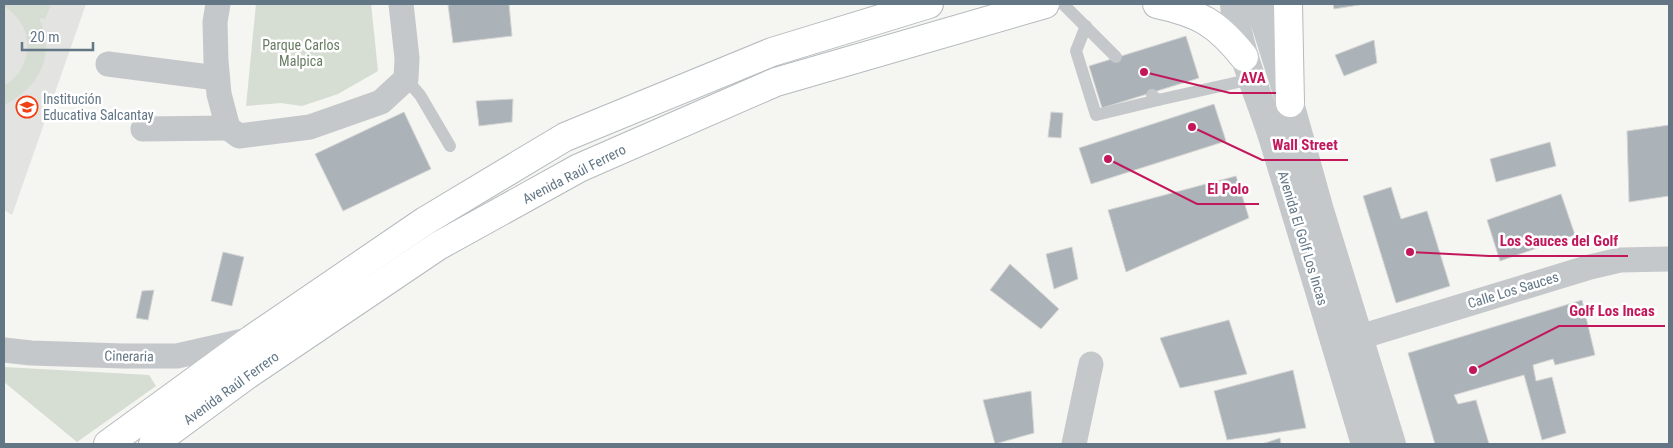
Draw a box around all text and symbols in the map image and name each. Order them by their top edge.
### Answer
scale bar [22,20,94,52]
text: 20 m [30,28,60,46]
park label: Parque Carlos Malpica [262,37,340,69]
callout: AVA [1230,63,1276,93]
text: AVA [1240,69,1266,87]
place label: Institución Educativa Salcantay [43,91,154,123]
school or university icon: Institución Educativa Salcantay [15,95,39,119]
callout: Wall Street [1262,130,1348,160]
text: Wall Street [1272,136,1338,154]
street label: Avenida Raúl Ferrero [520,141,628,207]
street label: Avenida El Golf Los Incas [1275,169,1331,307]
callout: El Polo [1197,174,1259,204]
text: El Polo [1207,180,1249,198]
callout: Los Sauces del Golf [1489,226,1628,256]
text: Los Sauces del Golf [1500,232,1618,250]
street label: Calle Los Sauces [1466,269,1560,311]
callout: Golf Los Incas [1559,296,1665,326]
text: Golf Los Incas [1569,302,1655,320]
street label: Cineraria [104,348,154,364]
street label: Avenida Raúl Ferrero [180,348,282,428]

